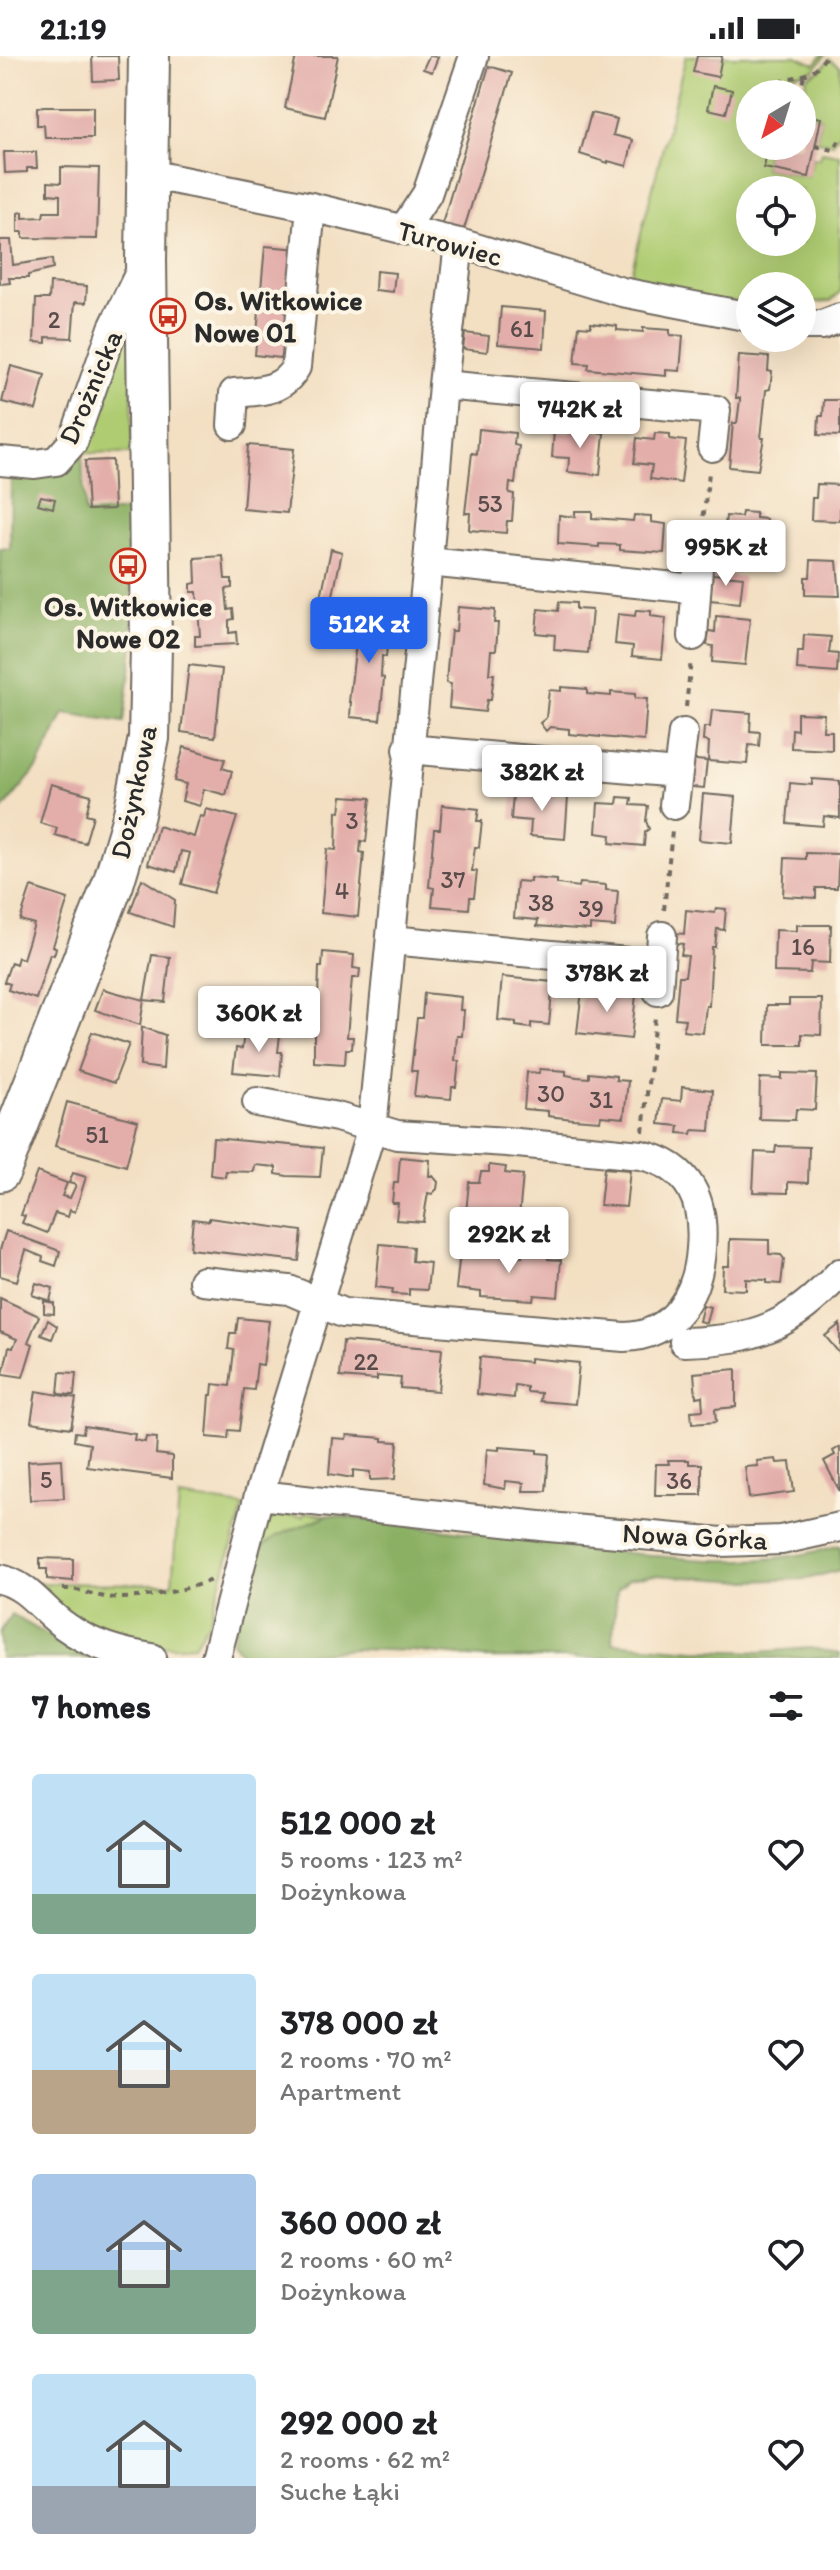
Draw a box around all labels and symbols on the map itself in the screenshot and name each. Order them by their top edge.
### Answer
north arrow [736,80,816,160]
street label: Turowiec [394,213,506,273]
place label: Os. Witkowice Nowe 01 [194,283,363,349]
bus stop icon: Os. Witkowice Nowe 01 [149,297,187,335]
house number: 2 [48,305,61,334]
house number: 61 [510,314,534,343]
street label: Drożnicka [51,324,129,449]
pin: 742K zł [506,382,654,450]
house number: 53 [477,489,503,518]
pin: 995K zł [652,520,800,588]
bus stop icon: Os. Witkowice Nowe 02 [109,547,147,585]
place label: Os. Witkowice Nowe 02 [44,589,212,655]
pin: 512K zł [295,597,443,665]
street label: Dożynkowa [102,722,164,862]
pin: 382K zł [468,745,616,813]
house number: 3 [345,806,359,835]
house number: 37 [441,865,466,894]
house number: 4 [335,876,349,905]
house number: 38 [528,888,554,917]
house number: 39 [578,894,604,923]
house number: 16 [791,932,815,961]
pin: 378K zł [533,946,681,1014]
pin: 360K zł [185,986,333,1054]
house number: 30 [537,1079,565,1108]
house number: 31 [589,1085,613,1114]
house number: 51 [85,1120,109,1149]
pin: 292K zł [435,1207,583,1275]
house number: 22 [353,1347,379,1376]
house number: 5 [40,1465,52,1494]
house number: 36 [666,1466,692,1495]
street label: Nowa Górka [621,1515,769,1557]

